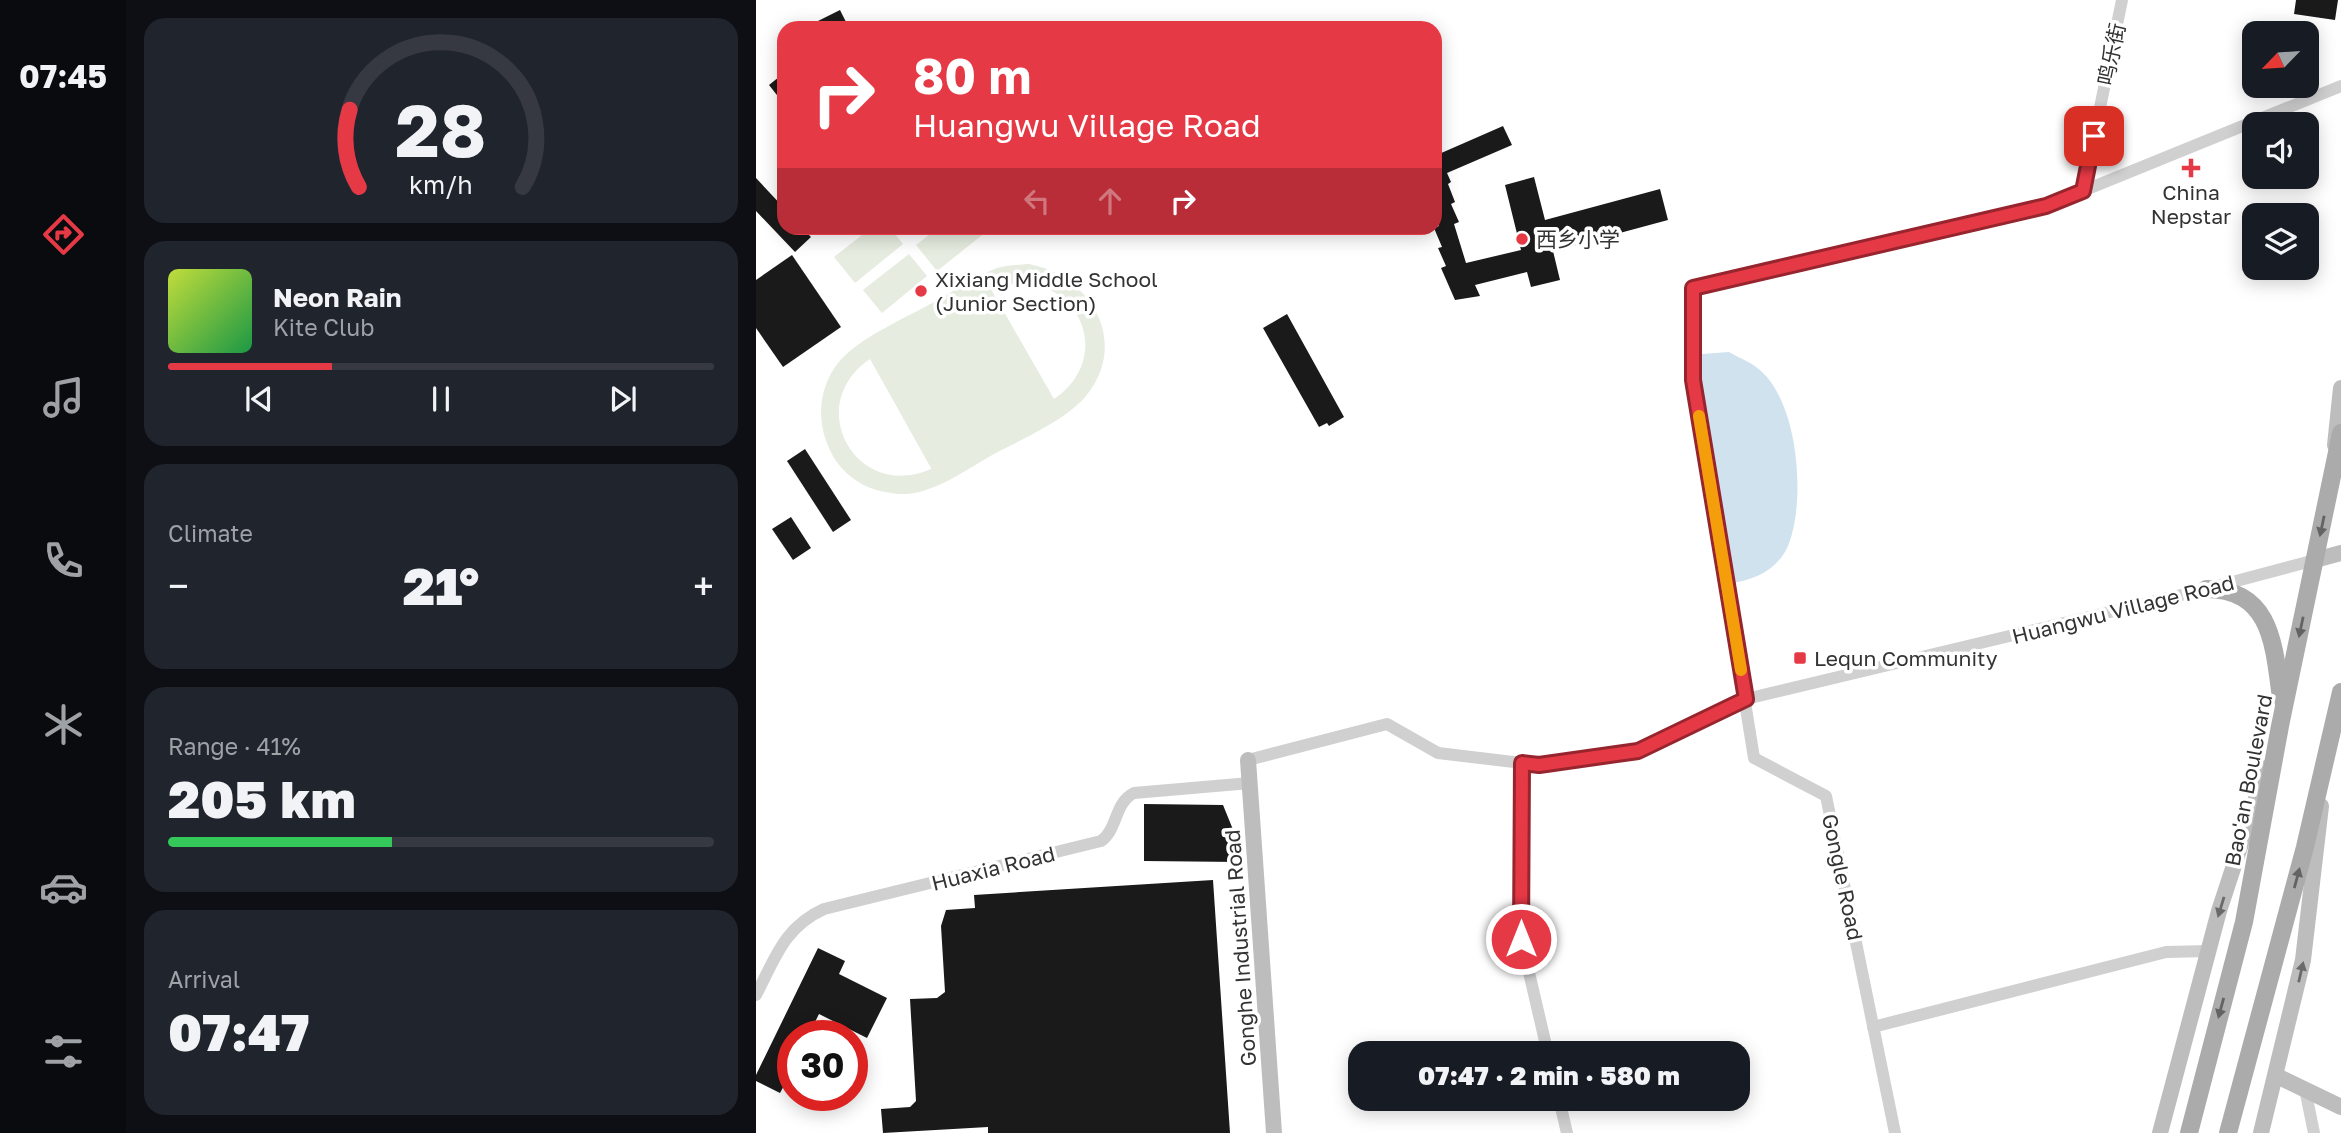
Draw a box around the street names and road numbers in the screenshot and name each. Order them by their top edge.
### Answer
street label: 鸣乐街 [2092,20,2130,88]
street label: Huangwu Village Road [2009,569,2237,649]
street label: Bao'an Boulevard [2219,692,2277,868]
street label: Gongle Road [1817,811,1869,943]
street label: Gonghe Industrial Road [1219,829,1261,1067]
street label: Huaxia Road [929,840,1057,896]

